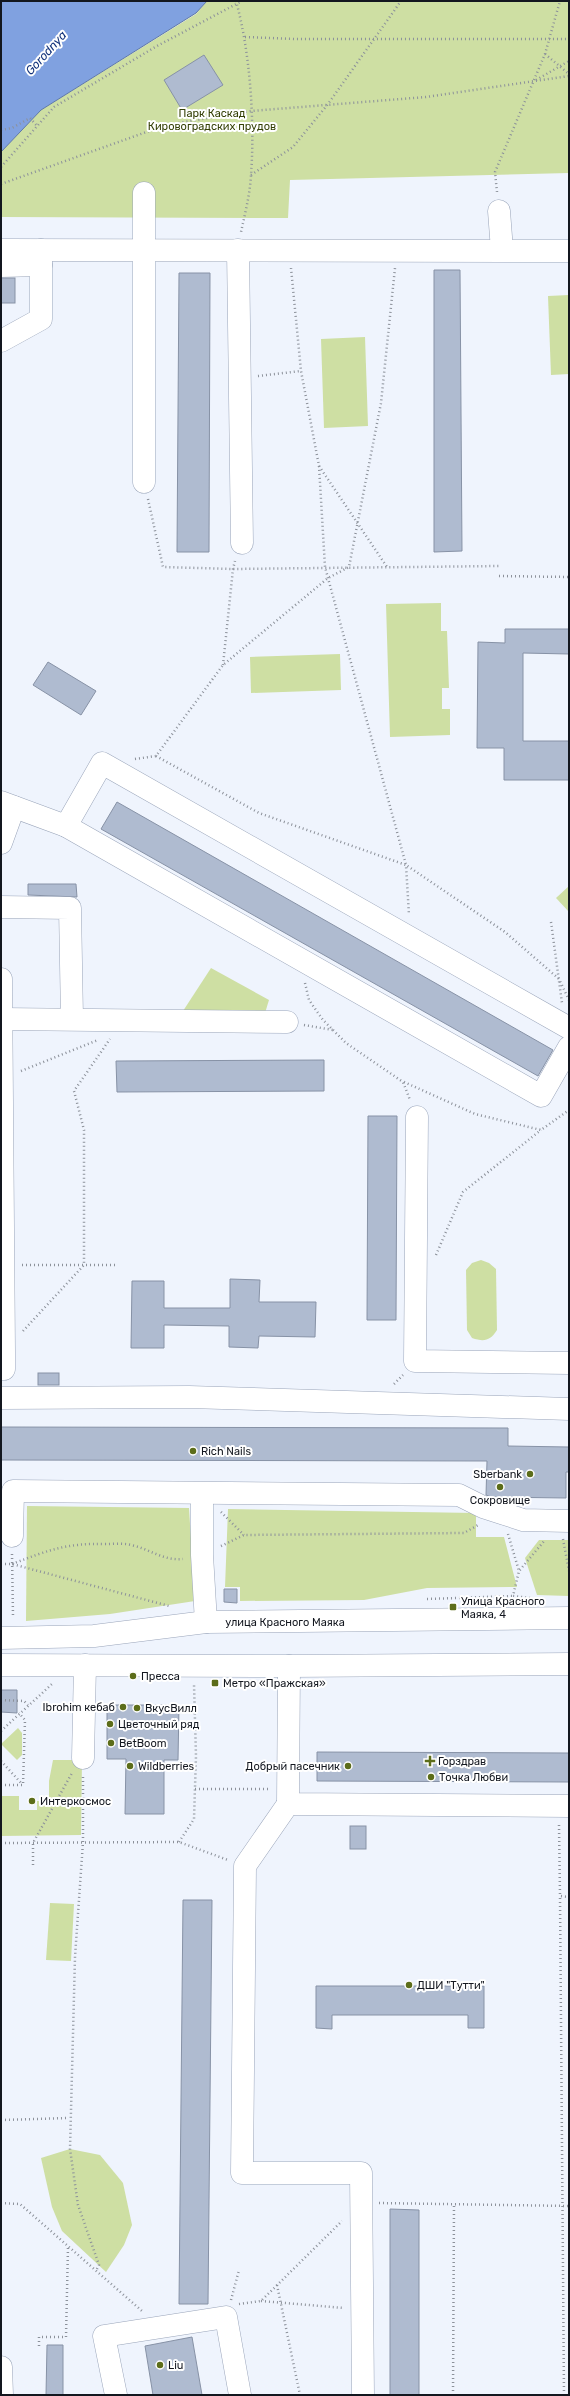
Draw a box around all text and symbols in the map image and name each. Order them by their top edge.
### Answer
water label: Gorodnya [23,28,69,78]
park label: Парк Каскад Кировоградских прудов [148,107,276,133]
place label: Rich Nails [201,1445,251,1458]
marker: Rich Nails [188,1446,198,1456]
place label: Sberbank [473,1468,522,1481]
marker: Sberbank [525,1469,535,1479]
marker: Сокровище [495,1482,505,1492]
place label: Сокровище [470,1494,530,1507]
place label: Улица Красного Маяка, 4 [461,1595,545,1621]
marker: Улица Красного Маяка, 4 [448,1602,458,1612]
street label: улица Красного Маяка [225,1616,345,1629]
place label: Пресса [141,1670,180,1683]
marker: Пресса [128,1671,138,1681]
place label: Метро «Пражская» [223,1677,326,1690]
marker: Метро «Пражская» [210,1678,220,1688]
place label: Ibrohim кебаб [43,1701,115,1714]
marker: Ibrohim кебаб [118,1702,128,1712]
place label: ВкусВилл [145,1702,197,1715]
marker: ВкусВилл [132,1703,142,1713]
place label: Цветочный ряд [118,1718,200,1731]
marker: Цветочный ряд [105,1719,115,1729]
place label: BetBoom [119,1737,167,1750]
marker: BetBoom [106,1738,116,1748]
place label: Горздрав [438,1755,486,1768]
marker: Горздрав [425,1756,435,1766]
place label: Wildberries [138,1760,195,1773]
place label: Добрый пасечник [246,1760,340,1773]
marker: Wildberries [125,1761,135,1771]
marker: Добрый пасечник [343,1761,353,1771]
place label: Точка Любви [439,1771,508,1784]
marker: Точка Любви [426,1772,436,1782]
place label: Интеркосмос [40,1795,111,1808]
marker: Интеркосмос [27,1796,37,1806]
place label: ДШИ "Тутти" [417,1979,485,1992]
marker: ДШИ "Тутти" [404,1980,414,1990]
place label: Liu [168,2359,183,2372]
marker: Liu [155,2360,165,2370]

